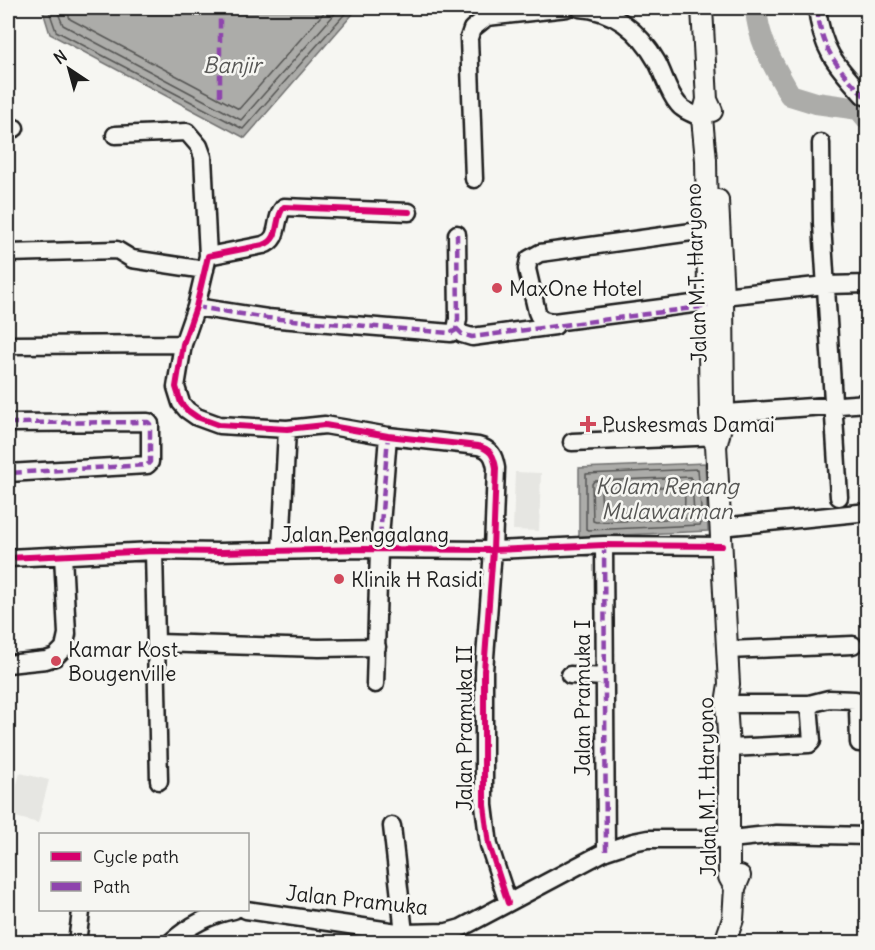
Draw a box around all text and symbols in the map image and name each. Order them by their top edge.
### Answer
north arrow [39,39,99,99]
text: N [50,46,71,68]
water label: Banjir [203,51,264,79]
street label: Jalan M.T. Haryono [679,183,713,363]
place label: MaxOne Hotel [509,275,642,302]
marker: MaxOne Hotel [490,281,504,295]
place label: Puskesmas Damai [602,411,775,438]
marker: Puskesmas Damai [579,415,597,433]
water label: Kolam Renang Mulawarman [595,472,740,525]
street label: Jalan Penggalang [281,521,449,548]
place label: Klinik H Rasidi [351,566,483,593]
marker: Klinik H Rasidi [332,572,346,586]
street label: Jalan Pramuka I [569,620,596,776]
place label: Kamar Kost Bougenville [68,636,178,687]
street label: Jalan Pramuka II [451,645,478,811]
marker: Kamar Kost Bougenville [49,654,63,668]
street label: Jalan M.T. Haryono [692,697,722,877]
legend [39,833,249,911]
text: Cycle path [93,845,179,868]
text: Path [93,875,130,898]
street label: Jalan Pramuka [285,879,429,921]

